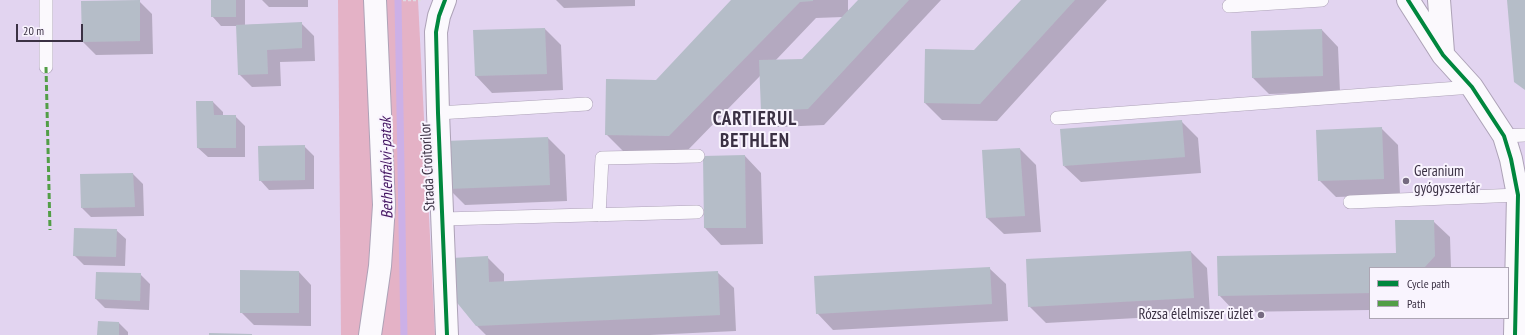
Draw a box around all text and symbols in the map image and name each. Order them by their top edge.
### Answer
scale bar [18,16,85,42]
text: 20 m [23,23,44,38]
district label: CARTIERUL BETHLEN [713,109,797,153]
water label: Bethlenfalvi-patak [377,117,397,219]
street label: Strada Croitorilor [417,122,439,212]
place label: Geranium gyógyszertár [1414,163,1480,198]
marker: Geranium gyógyszertár [1401,176,1411,186]
legend [1369,267,1509,319]
text: Cycle path [1407,276,1450,291]
text: Path [1407,296,1425,311]
place label: Rózsa élelmiszer üzlet [1139,306,1253,324]
marker: Rózsa élelmiszer üzlet [1256,310,1266,320]

